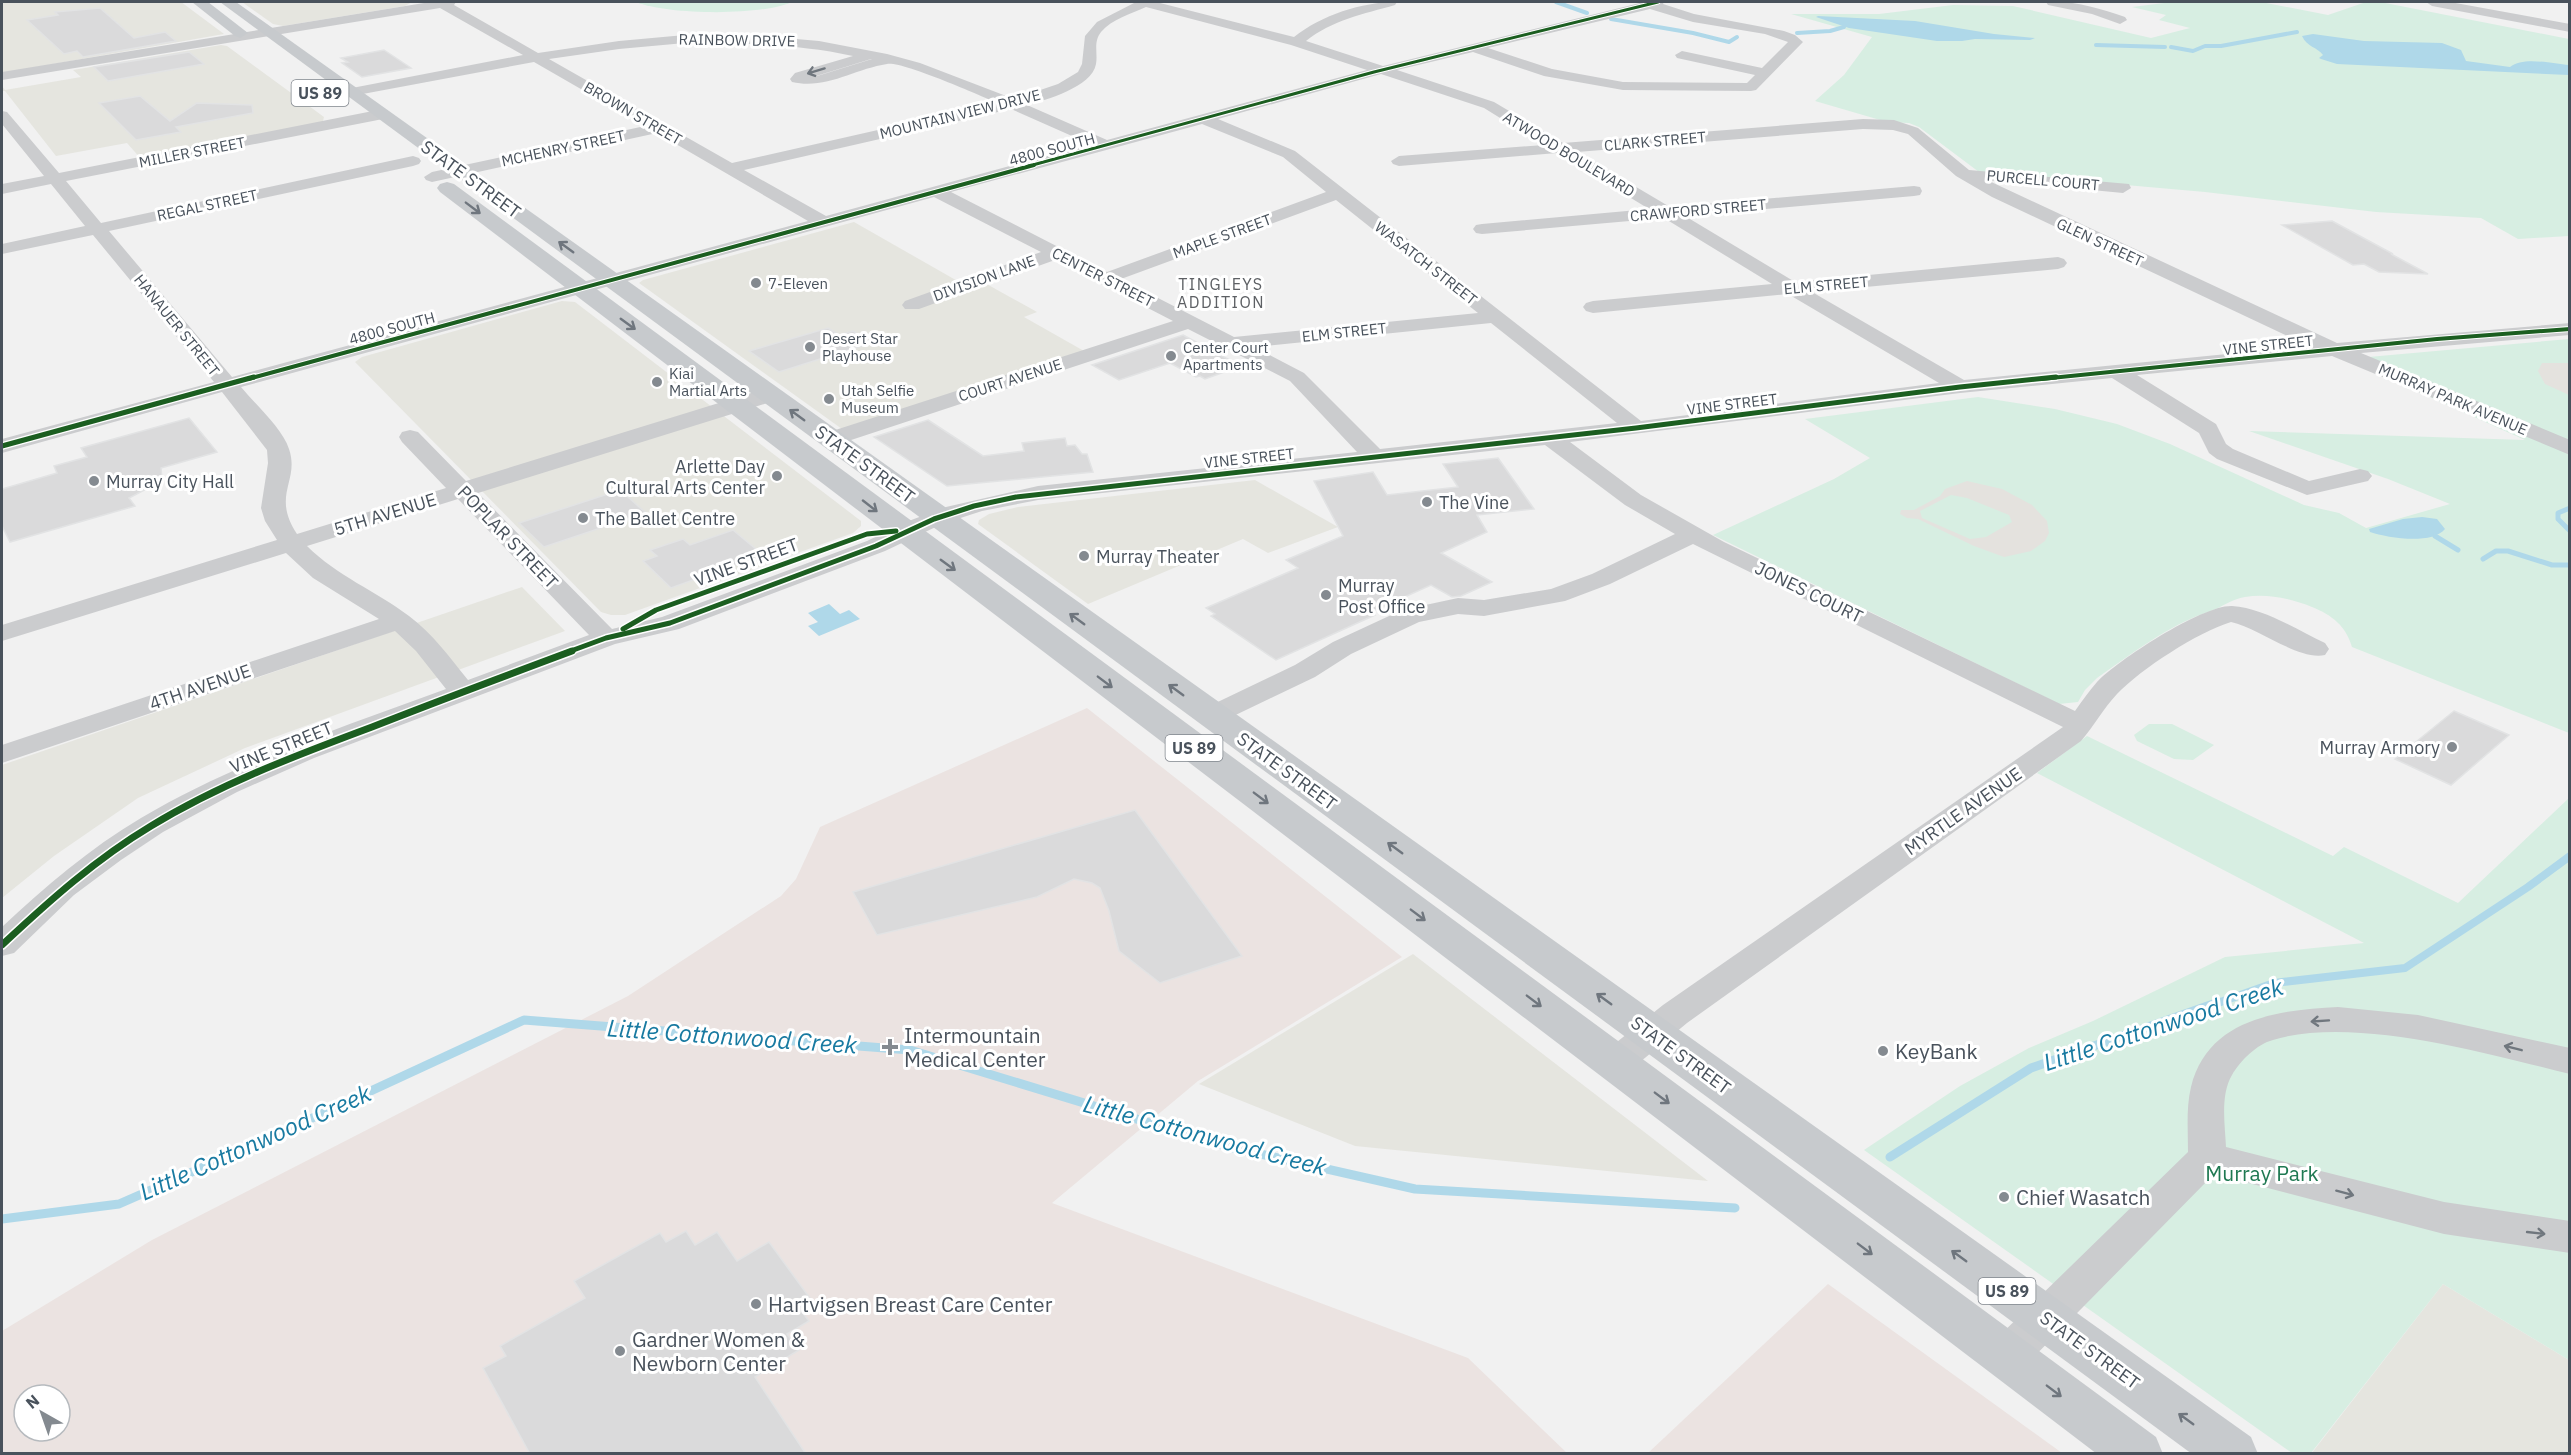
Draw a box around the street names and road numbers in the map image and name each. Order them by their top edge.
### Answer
street label: RAINBOW DRIVE [678,29,796,51]
street label: BROWN STREET [581,77,686,149]
road number: US 89 [292,80,348,106]
street label: MOUNTAIN VIEW DRIVE [878,85,1042,143]
street label: ATWOOD BOULEVARD [1500,107,1638,201]
street label: MCHENRY STREET [500,126,627,170]
street label: CLARK STREET [1603,127,1707,155]
street label: 4800 SOUTH [1007,128,1097,170]
street label: MILLER STREET [137,132,247,172]
street label: STATE STREET [416,135,526,223]
street label: PURCELL COURT [1986,166,2101,194]
street label: REGAL STREET [155,185,259,225]
street label: CRAWFORD STREET [1629,195,1767,225]
street label: MAPLE STREET [1170,209,1274,263]
street label: GLEN STREET [2054,214,2147,271]
street label: WASATCH STREET [1371,217,1481,309]
street label: CENTER STREET [1049,243,1158,311]
street label: DIVISION LANE [930,251,1038,305]
street label: HANAUER STREET [130,270,224,380]
street label: ELM STREET [1783,272,1869,298]
street label: 4800 SOUTH [347,307,437,349]
street label: ELM STREET [1301,318,1388,346]
street label: VINE STREET [2222,331,2315,359]
street label: COURT AVENUE [956,354,1064,406]
street label: MURRAY PARK AVENUE [2376,359,2530,439]
street label: VINE STREET [1686,389,1779,419]
street label: STATE STREET [810,420,920,508]
street label: VINE STREET [1203,444,1296,472]
street label: POPLAR STREET [453,481,563,593]
street label: 5TH AVENUE [331,488,439,540]
street label: VINE STREET [691,533,801,591]
street label: JONES COURT [1751,556,1867,628]
street label: 4TH AVENUE [146,659,254,715]
street label: VINE STREET [226,716,336,778]
street label: STATE STREET [1232,727,1342,815]
road number: US 89 [1166,735,1222,761]
street label: MYRTLE AVENUE [1900,762,2026,860]
street label: STATE STREET [1626,1011,1736,1099]
road number: US 89 [1978,1278,2036,1304]
street label: STATE STREET [2035,1306,2145,1394]

